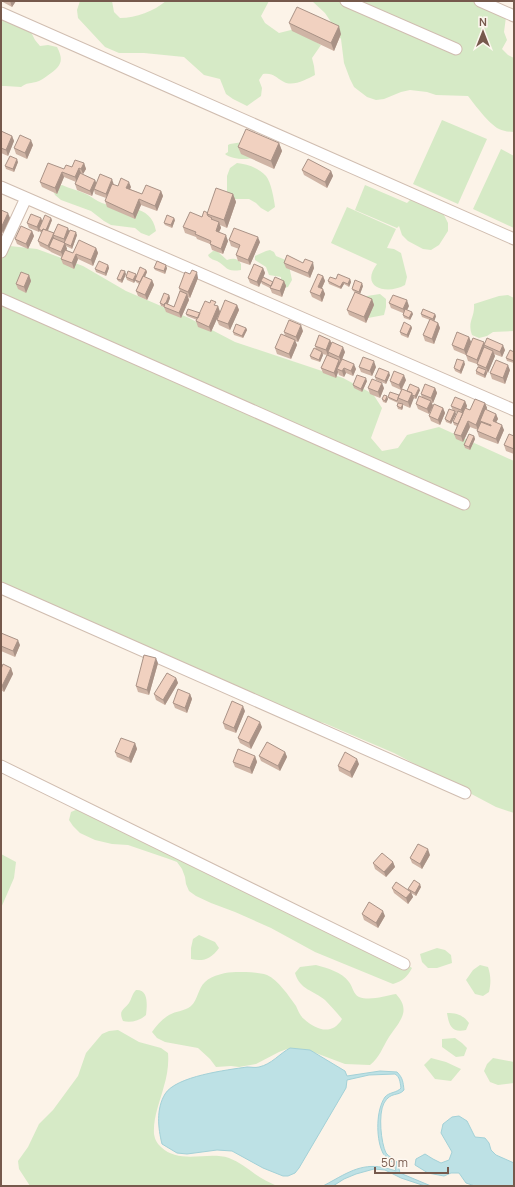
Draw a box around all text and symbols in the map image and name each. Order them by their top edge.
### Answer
north arrow [463,12,503,52]
text: N [479,14,487,29]
scale bar [375,1149,448,1175]
text: 50 m [381,1154,408,1171]

